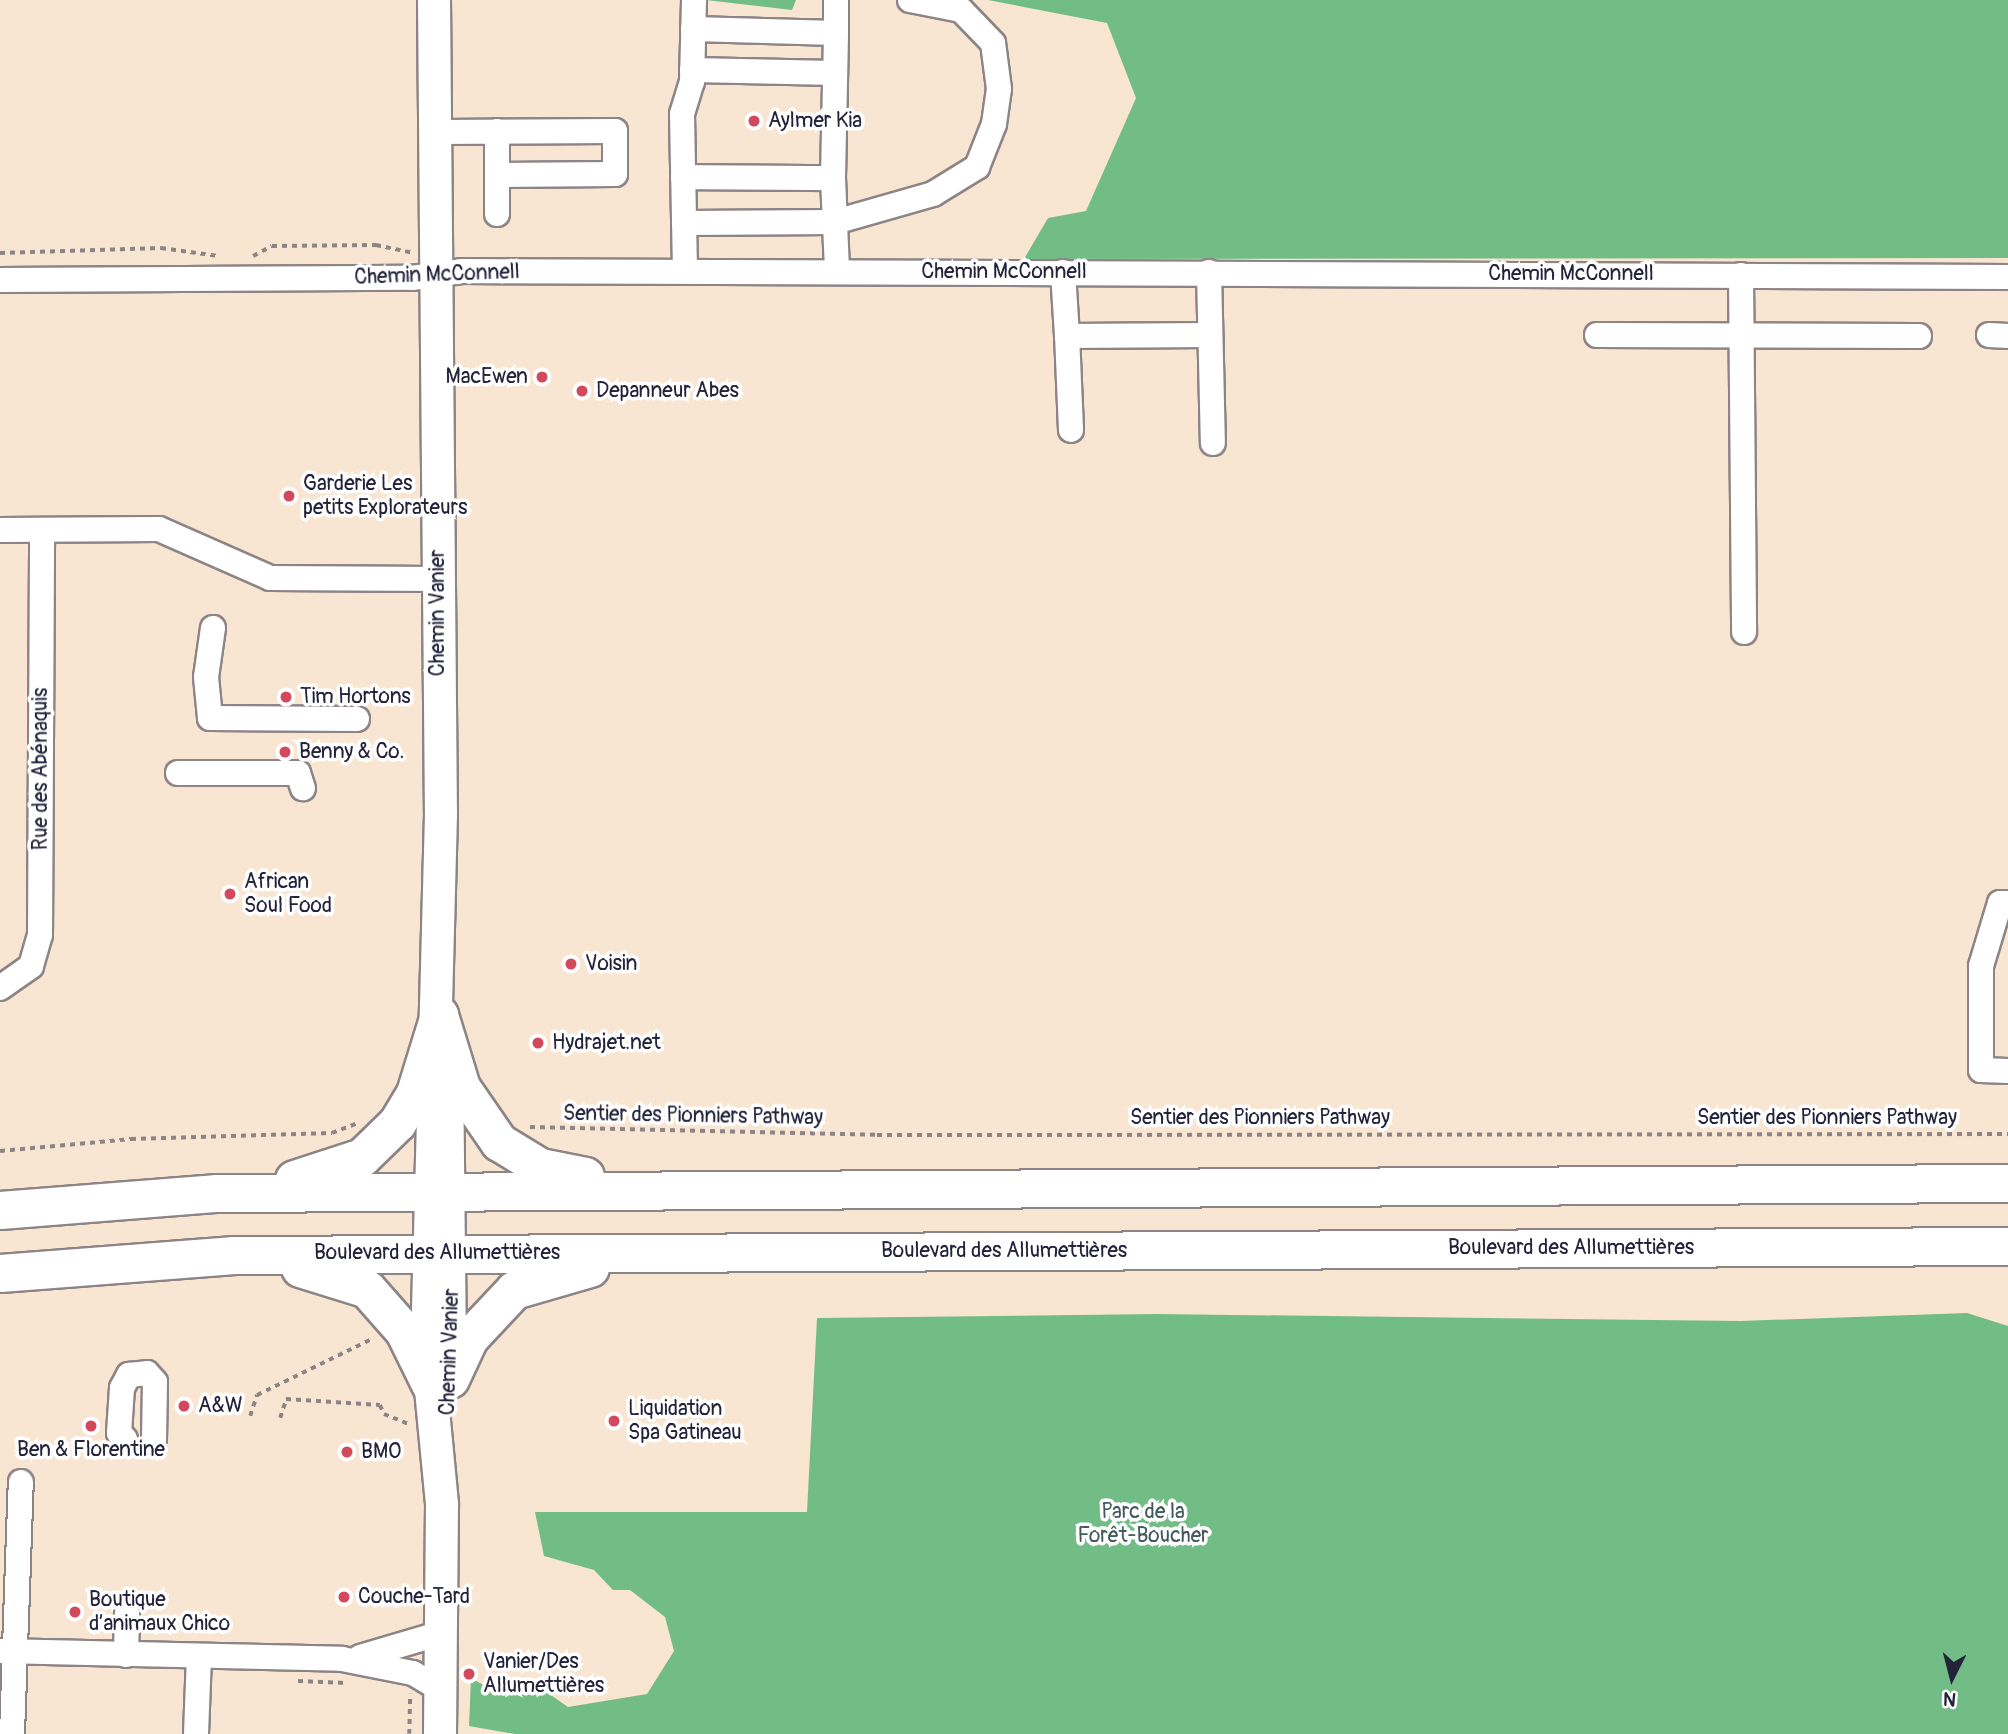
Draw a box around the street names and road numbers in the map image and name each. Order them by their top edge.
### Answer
street label: Chemin McConnell [921,259,1087,285]
street label: Chemin McConnell [354,260,520,290]
street label: Chemin McConnell [1488,261,1654,287]
street label: Chemin Vanier [425,550,451,676]
street label: Rue des Abénaquis [28,688,54,850]
street label: Sentier des Pionniers Pathway [563,1101,823,1131]
street label: Sentier des Pionniers Pathway [1130,1105,1390,1131]
street label: Sentier des Pionniers Pathway [1697,1105,1957,1131]
street label: Boulevard des Allumettières [1448,1235,1694,1261]
street label: Boulevard des Allumettières [881,1238,1127,1264]
street label: Boulevard des Allumettières [314,1240,560,1266]
street label: Chemin Vanier [435,1288,465,1416]

